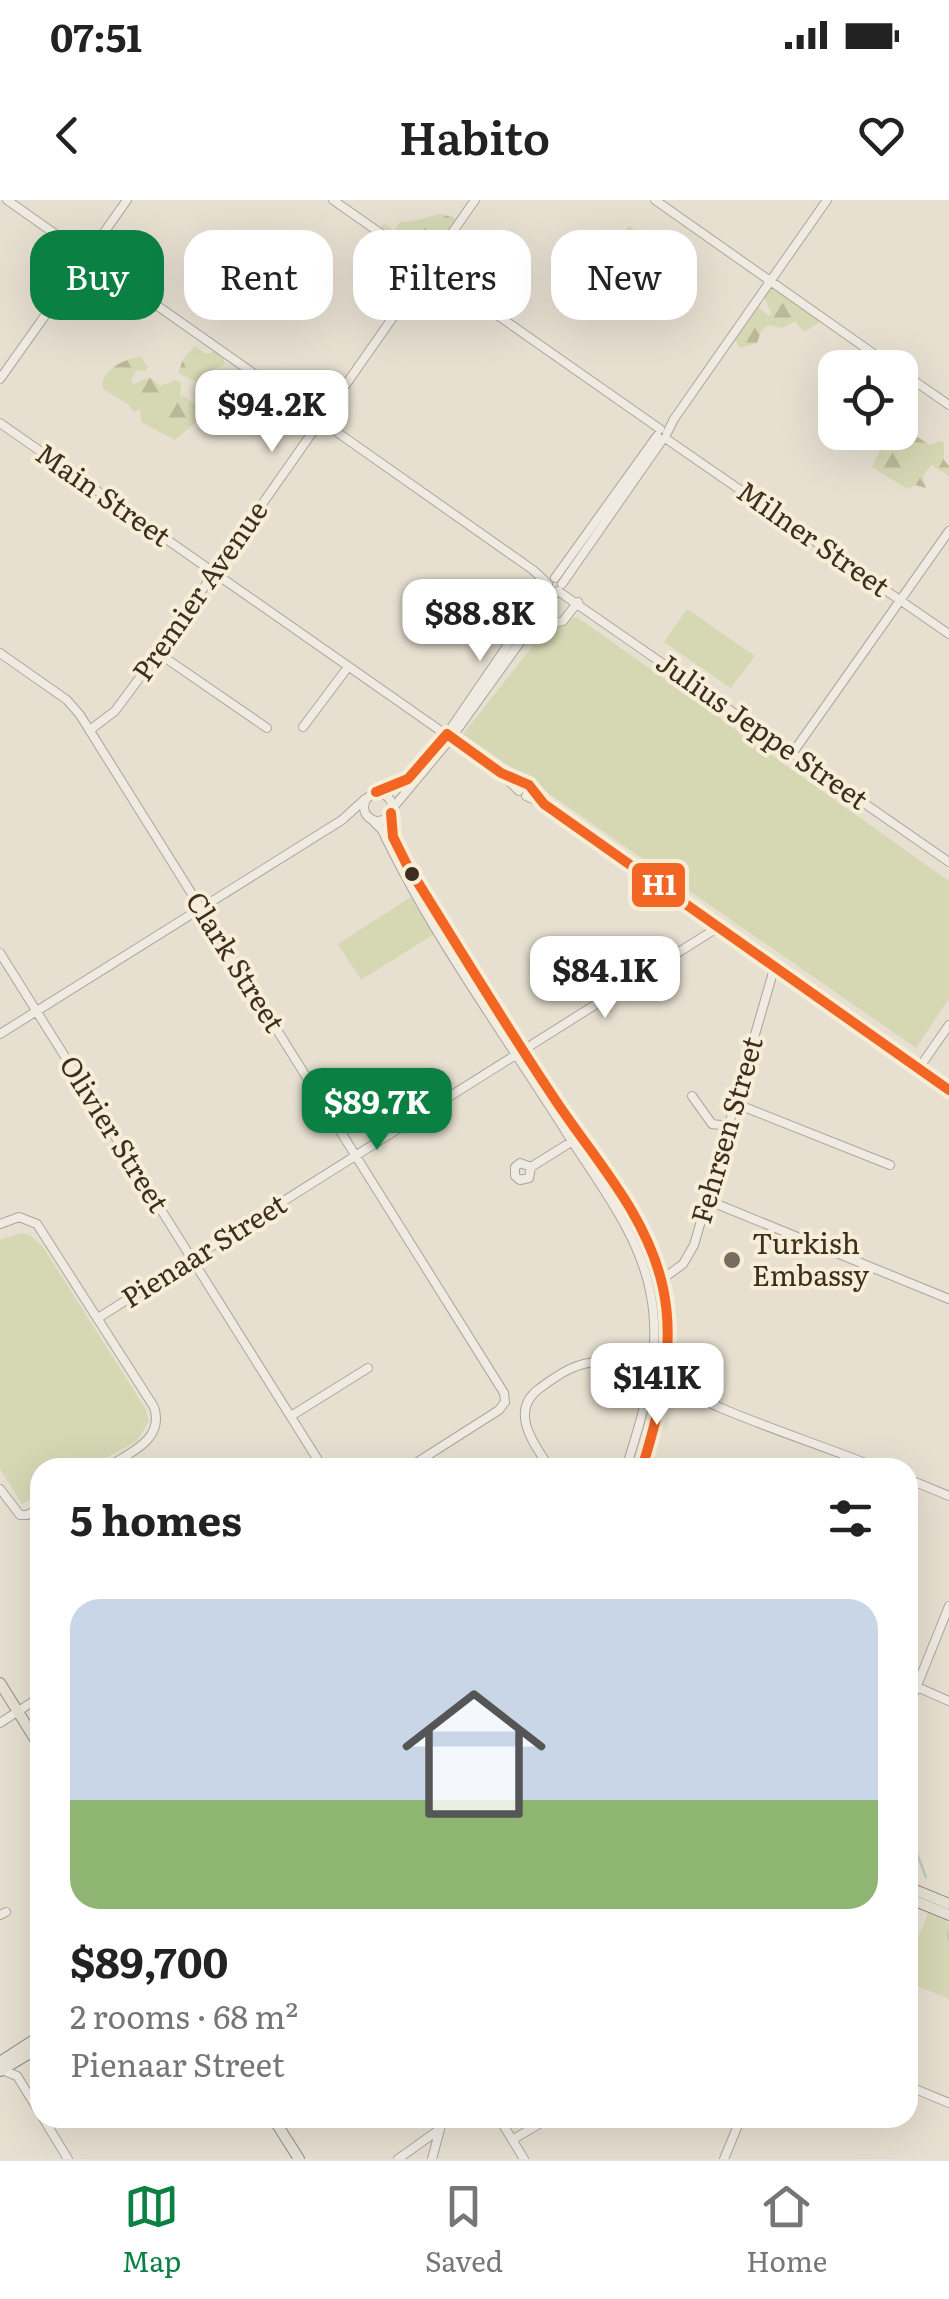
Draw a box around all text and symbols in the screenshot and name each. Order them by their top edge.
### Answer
text: 07:51 [50,7,142,64]
text: Habito [399,102,550,169]
icon: back [40,108,95,163]
icon: heart [854,108,909,163]
chip: Buy [30,230,164,320]
chip: Rent [184,230,333,320]
chip: Filters [353,230,531,320]
chip: New [551,230,697,320]
map controls [818,350,918,450]
button: locate [818,350,918,450]
pin: $94.2K [191,370,353,455]
text: $94.2K [217,378,327,426]
street label: Main Street [28,431,181,556]
street label: Milner Street [729,469,900,606]
street label: Premier Avenue [120,491,276,689]
pin: $88.8K [399,579,561,664]
text: $88.8K [424,587,536,635]
street label: Julius Jeppe Street [649,640,878,819]
line badge: H1 [630,861,687,909]
text: H1 [641,862,677,904]
unlabelled marker [402,864,422,884]
street label: Clark Street [177,882,297,1040]
pin: $84.1K [524,936,686,1021]
text: $84.1K [552,944,658,992]
street label: Fehrsen Street [678,1030,772,1228]
street label: Olivier Street [51,1046,181,1220]
pin: $89.7K [296,1068,458,1153]
text: $89.7K [324,1076,430,1124]
street label: Pienaar Street [112,1181,294,1317]
place label: Turkish Embassy [752,1221,870,1295]
marker: Turkish Embassy [721,1249,743,1271]
pin: $141K [587,1343,727,1428]
text: $141K [613,1351,701,1399]
text: 5 homes [70,1487,242,1549]
icon: filters [823,1491,878,1546]
icon: home [384,1664,564,1844]
text: $89,700 [70,1929,228,1991]
text: 2 rooms · 68 m² [70,1991,298,2039]
text: Pienaar Street [70,2039,285,2087]
tab: Map [122,2179,181,2281]
tab: Saved [425,2179,503,2281]
tab: Home [746,2179,827,2281]

